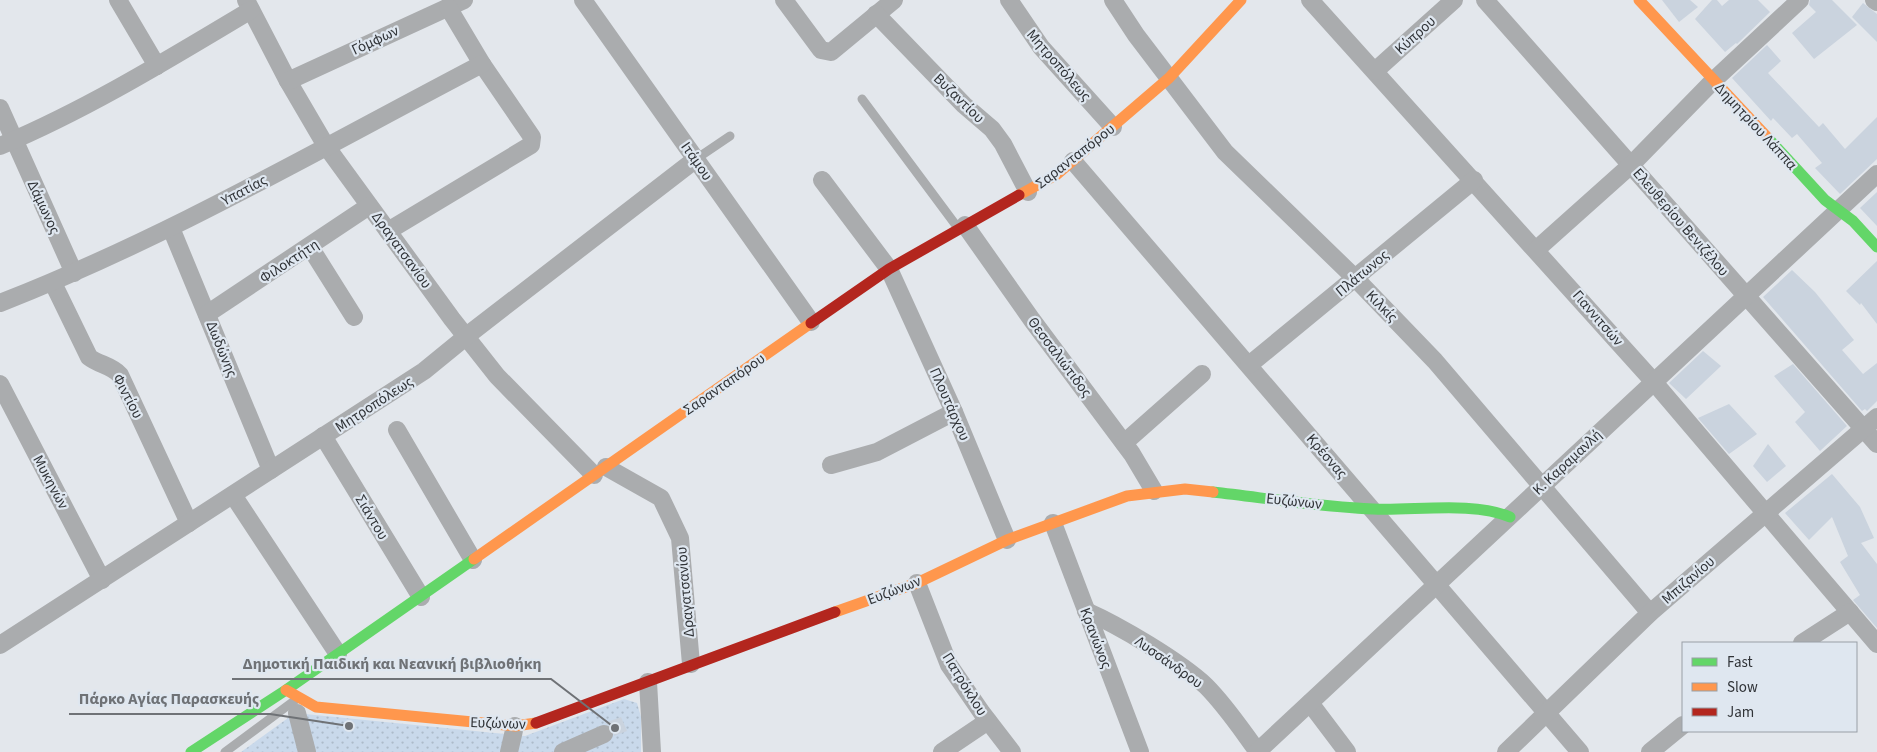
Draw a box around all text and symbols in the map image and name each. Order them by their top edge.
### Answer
street label: Κύπρου [1390,11,1440,59]
street label: Γόμφων [348,20,402,60]
street label: Μητροπόλεως [1021,25,1096,106]
street label: Βυζαντίου [928,69,989,128]
street label: Δημητρίου Λάππα [1710,78,1802,175]
street label: Σαρανταπόρου [1031,119,1119,194]
street label: Ιτάμου [676,138,718,185]
street label: Ελευθερίου Βενιζέλου [1628,164,1734,281]
street label: Υπατίας [217,169,271,212]
street label: Δάμωνος [22,177,65,238]
street label: Δραγατσανίου [367,208,437,293]
street label: Φιλοκτήτη [255,234,323,288]
street label: Πλάτωνος [1331,245,1394,302]
street label: Κιλκίς [1361,286,1403,328]
street label: Γιαννιτσών [1567,286,1628,351]
street label: Θεσσαλιώτιδος [1022,313,1097,402]
street label: Δωδώνης [201,318,243,381]
street label: Σαρανταπόρου [679,348,769,420]
street label: Πλουτάρχου [924,364,975,444]
street label: Φιντίου [107,370,148,422]
street label: Μητροπόλεως [331,371,418,437]
street label: Κ. Καραμανλή [1528,425,1607,500]
street label: Κρέσνας [1301,429,1352,484]
street label: Μυκηνών [28,451,74,513]
street label: Ευζώνων [1265,488,1323,515]
street label: Σιάντου [350,491,393,544]
street label: Δραγατσανίου [671,546,700,638]
street label: Μπιζανίου [1657,551,1719,609]
street label: Ευζώνων [864,571,924,610]
street label: Κρανώνος [1074,605,1117,672]
street label: Λυσσάνδρου [1131,631,1207,694]
legend [1682,642,1857,732]
callout: Δημοτική Παιδική και Νεανική βιβλιοθήκη [232,648,551,679]
street label: Πατρόκλου [937,649,992,720]
text: Fast [1727,652,1753,673]
text: Δημοτική Παιδική και Νεανική βιβλιοθήκη [243,653,541,675]
text: Slow [1727,677,1758,698]
callout: Πάρκο Αγίας Παρασκευής [69,683,270,714]
text: Πάρκο Αγίας Παρασκευής [79,688,259,710]
text: Jam [1727,702,1754,723]
street label: Ευζώνων [470,712,526,735]

